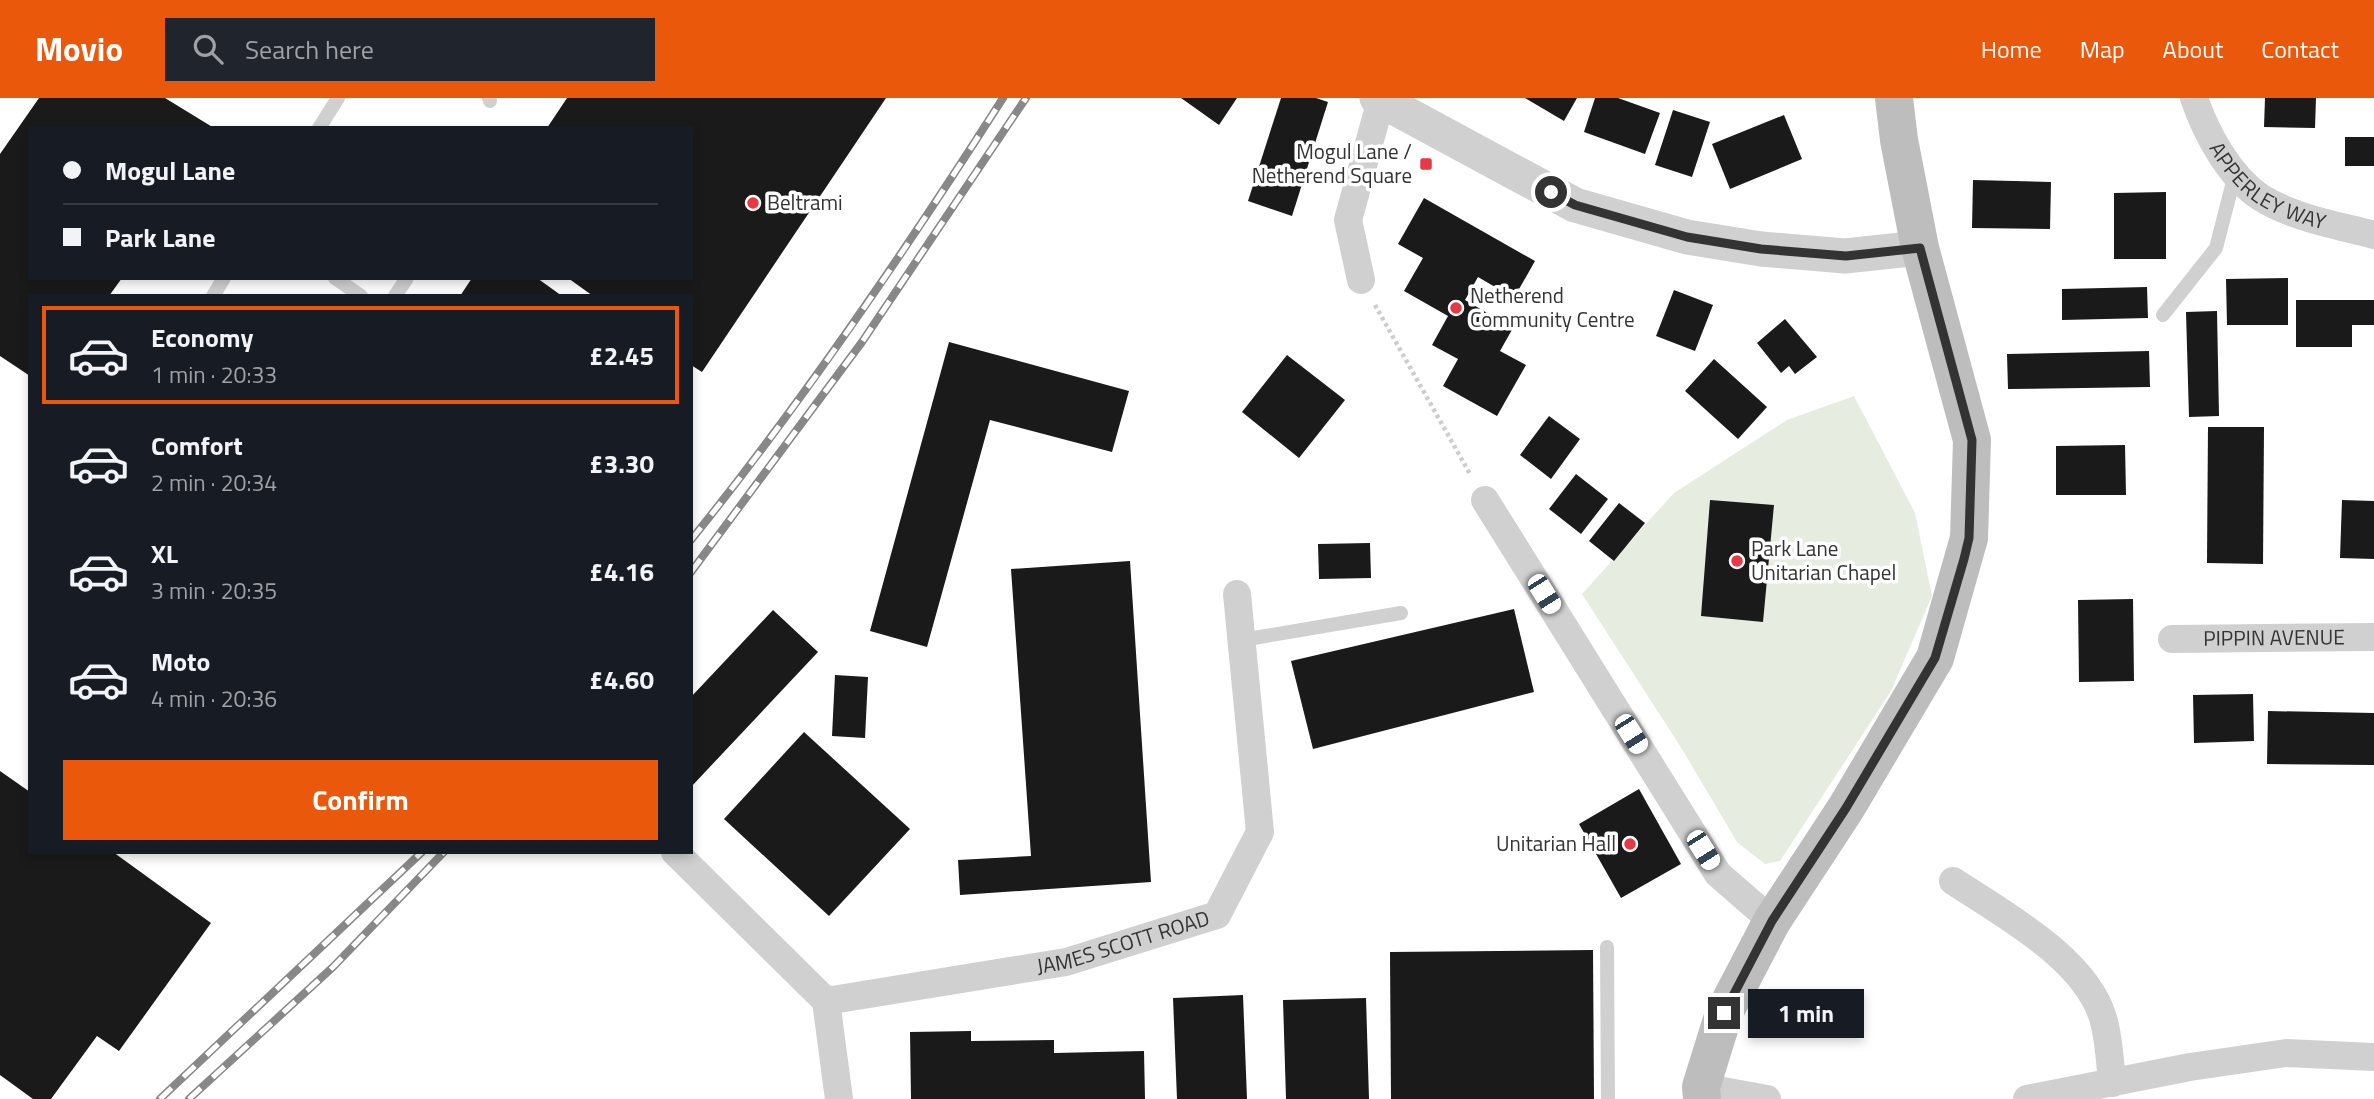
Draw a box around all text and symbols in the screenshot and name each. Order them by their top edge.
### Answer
search box [165,18,655,81]
text: Movio [35,24,123,74]
icon: search [189,30,227,68]
text: Search here [245,30,374,69]
text: Home [1981,31,2042,67]
text: Map [2080,31,2125,67]
text: About [2163,31,2223,67]
text: Contact [2261,31,2339,67]
place label: Mogul Lane / Netherend Square [1252,135,1412,191]
street label: APPERLEY WAY [2202,135,2330,237]
text: Mogul Lane [105,151,235,190]
marker: Mogul Lane / Netherend Square [1418,156,1434,172]
route start [1535,176,1567,208]
place label: Beltrami [767,186,843,218]
marker: Beltrami [745,195,761,211]
text: Park Lane [105,218,215,257]
place label: Netherend Community Centre [1470,279,1635,335]
marker: Netherend Community Centre [1448,300,1464,316]
text: Economy [151,318,253,357]
icon: car [67,324,130,387]
text: £2.45 [589,336,654,375]
text: 1 min · 20:33 [151,357,277,392]
text: Comfort [151,426,243,465]
icon: car [67,432,130,495]
text: £3.30 [589,444,654,483]
text: 2 min · 20:34 [151,465,277,500]
place label: Park Lane Unitarian Chapel [1751,532,1896,588]
text: XL [151,534,178,573]
icon: car [67,540,130,603]
text: £4.16 [589,552,654,591]
marker: Park Lane Unitarian Chapel [1729,553,1745,569]
car [1524,571,1565,617]
text: 3 min · 20:35 [151,573,277,608]
street label: PIPPIN AVENUE [2203,620,2345,654]
text: Moto [151,642,210,681]
icon: car [67,648,130,711]
text: £4.60 [589,660,654,699]
text: 4 min · 20:36 [151,681,277,716]
car [1611,711,1652,757]
button: Confirm [63,760,658,840]
place label: Unitarian Hall [1496,827,1616,859]
car [1683,827,1724,873]
marker: Unitarian Hall [1622,836,1638,852]
street label: JAMES SCOTT ROAD [1034,901,1213,982]
callout: 1 min [1748,988,1864,1038]
text: 1 min [1778,996,1834,1031]
route end [1708,997,1740,1029]

